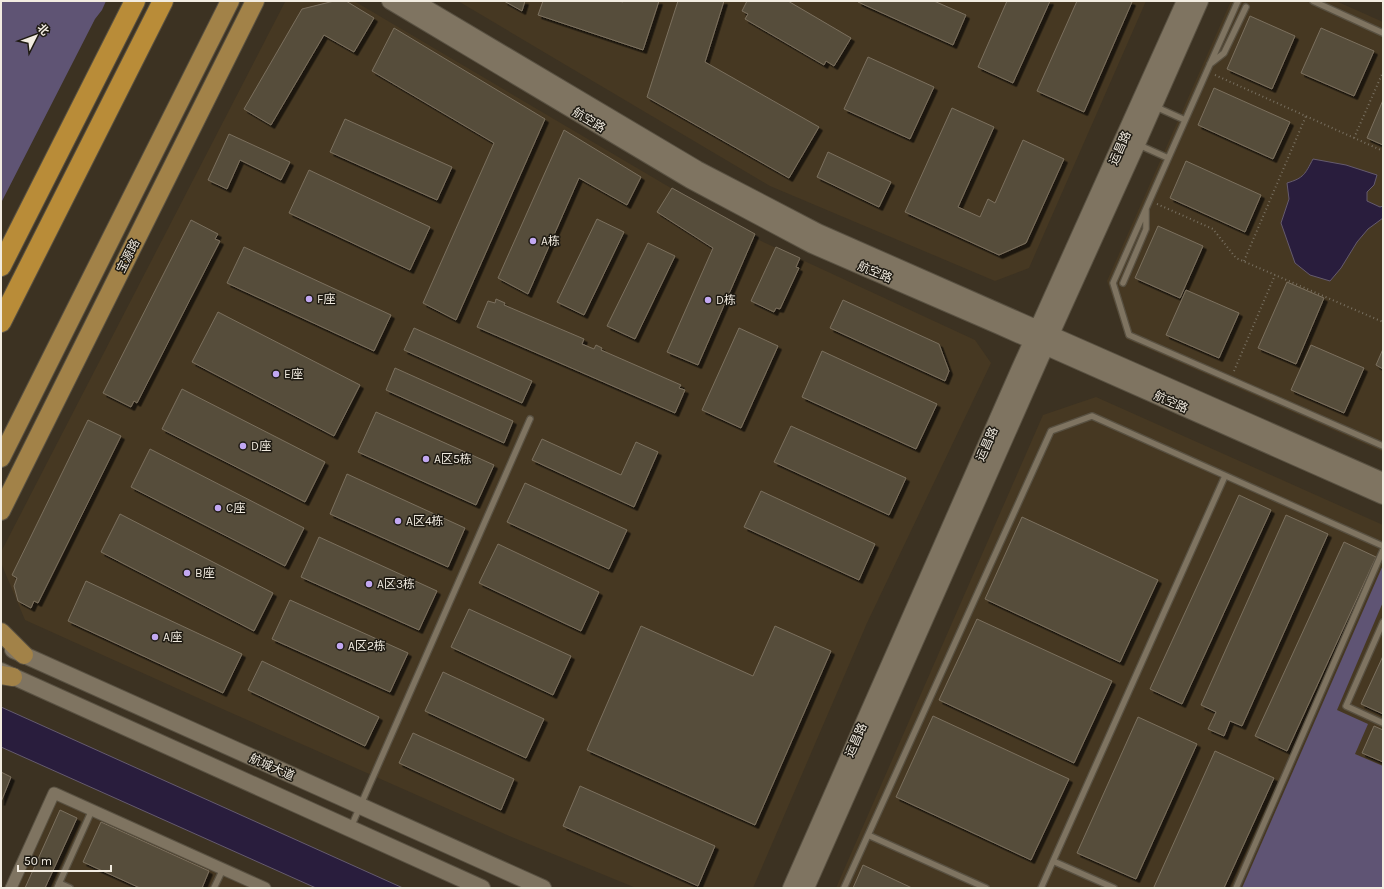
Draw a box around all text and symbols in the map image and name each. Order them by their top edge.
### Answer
north arrow [16,16,56,56]
text: 北 [35,21,52,38]
street label: 航空路 [570,105,608,135]
street label: 运昌路 [1106,129,1134,167]
place label: A栋 [541,234,560,248]
marker: A栋 [528,236,538,246]
street label: 宝源路 [114,237,142,275]
street label: 航空路 [856,259,894,285]
place label: F座 [317,292,335,306]
place label: D栋 [716,293,736,307]
marker: F座 [304,294,314,304]
marker: D栋 [703,295,713,305]
place label: E座 [284,367,303,381]
marker: E座 [271,369,281,379]
street label: 航空路 [1152,388,1190,416]
street label: 运昌路 [973,425,1001,463]
place label: D座 [251,439,271,453]
marker: D座 [238,441,248,451]
place label: A区5栋 [434,452,472,466]
marker: A区5栋 [421,454,431,464]
place label: C座 [226,501,245,515]
marker: C座 [213,503,223,513]
place label: A区4栋 [406,514,444,528]
marker: A区4栋 [393,516,403,526]
place label: B座 [195,566,214,580]
marker: B座 [182,568,192,578]
place label: A区3栋 [377,577,415,591]
marker: A区3栋 [364,579,374,589]
place label: A座 [163,630,182,644]
marker: A座 [150,632,160,642]
place label: A区2栋 [348,639,386,653]
marker: A区2栋 [335,641,345,651]
street label: 运昌路 [842,721,870,759]
street label: 航城大道 [247,751,297,783]
scale bar [18,847,111,873]
text: 50 m [24,854,52,868]

